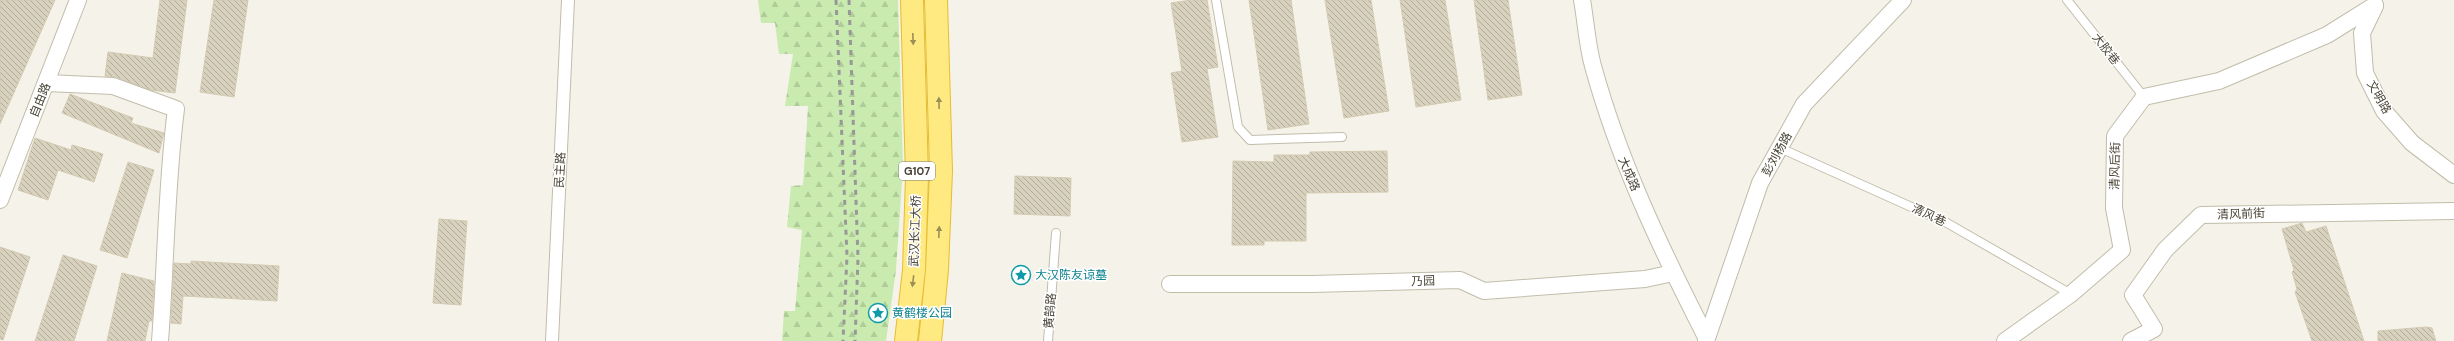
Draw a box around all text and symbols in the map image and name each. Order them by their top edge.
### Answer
street label: 大胶巷 [2089,30,2123,68]
one-way arrow [910,33,916,46]
street label: 文明路 [2363,77,2395,117]
street label: 自由路 [26,80,54,120]
one-way arrow [936,96,942,109]
street label: 彭刘杨路 [1758,129,1796,179]
street label: 清风后街 [2107,142,2123,190]
street label: 民主路 [551,152,569,188]
street label: 大成路 [1615,154,1643,194]
road number: G107 [899,162,935,180]
street label: 武汉长江大桥 [906,195,924,267]
street label: 清风巷 [1909,200,1949,230]
street label: 清风前街 [2217,205,2265,223]
one-way arrow [935,226,942,238]
place icon: 大汉陈友谅墓 [1010,264,1032,286]
place label: 大汉陈友谅墓 [1035,267,1107,283]
street label: 乃园 [1411,273,1435,289]
one-way arrow [910,275,916,287]
street label: 黄鹄路 [1040,292,1060,330]
place icon: 黄鹤楼公园 [867,302,889,324]
place label: 黄鹤楼公园 [892,305,952,321]

